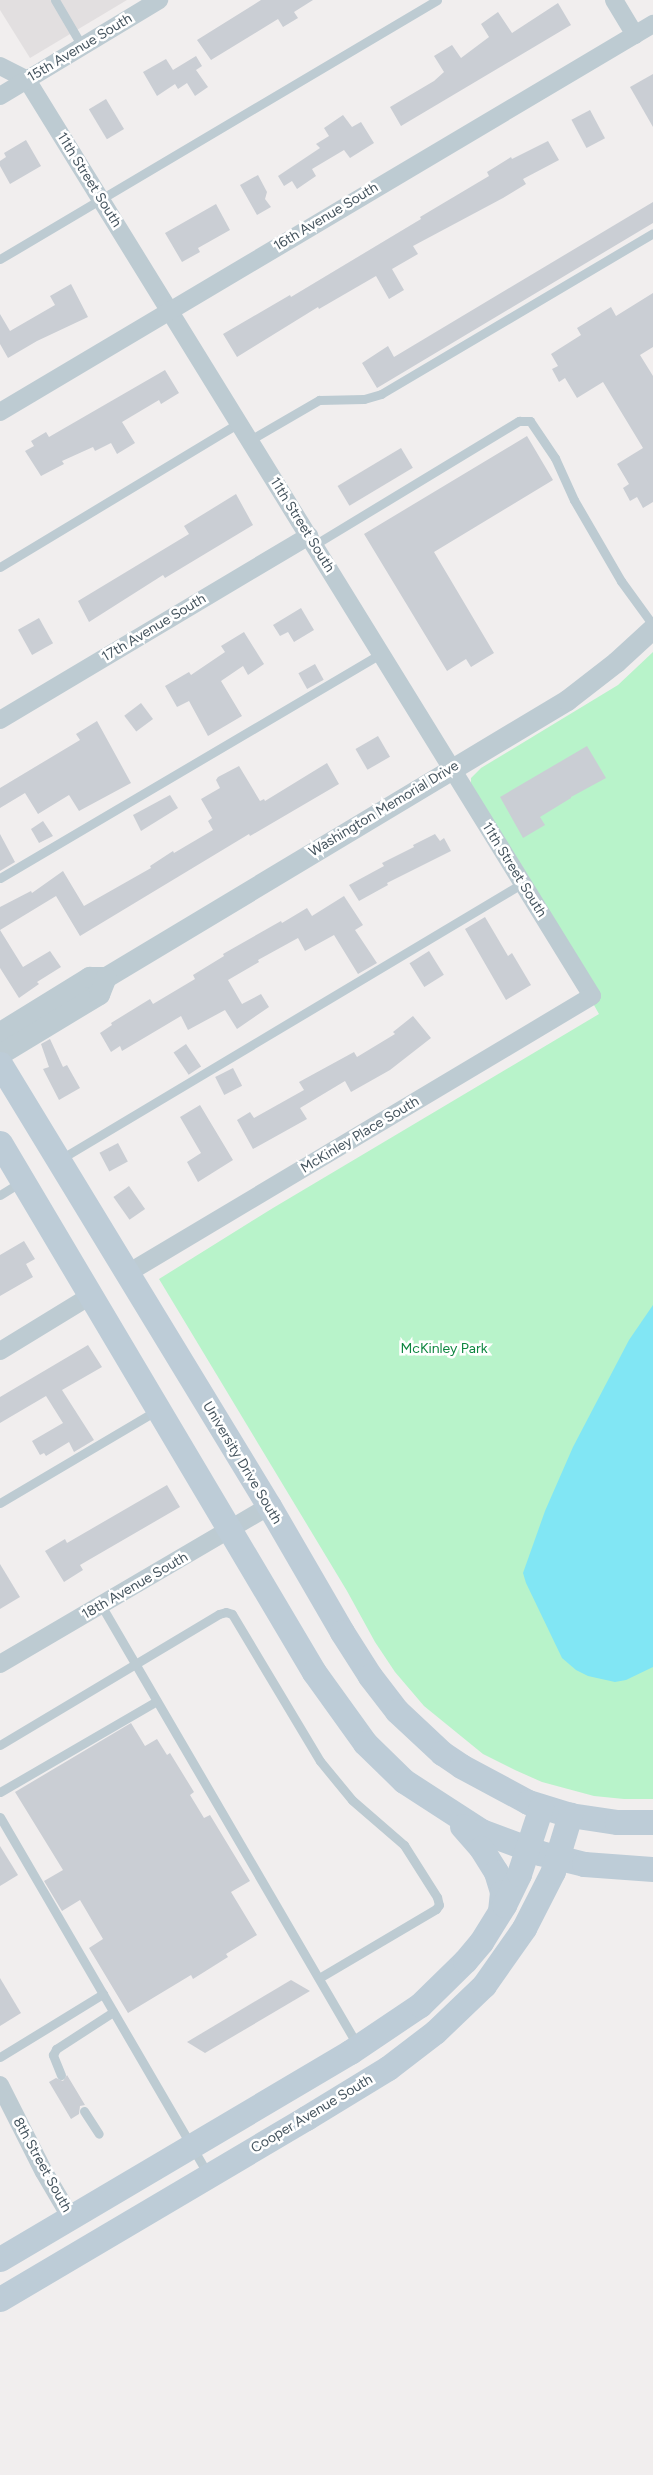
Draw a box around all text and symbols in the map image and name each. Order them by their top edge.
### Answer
street label: 15th Avenue South [25,10,135,86]
street label: 11th Street South [53,130,125,230]
street label: 16th Avenue South [271,179,381,255]
street label: 11th Street South [266,475,338,575]
street label: 17th Avenue South [99,590,209,666]
street label: Washington Memorial Drive [306,758,462,860]
street label: 11th Street South [478,820,550,920]
street label: McKinley Place South [298,1093,422,1177]
park label: McKinley Park [400,1341,488,1357]
street label: University Drive South [199,1399,285,1527]
street label: 18th Avenue South [79,1549,191,1623]
street label: Cooper Avenue South [248,2071,376,2157]
street label: 8th Street South [9,2115,75,2215]

